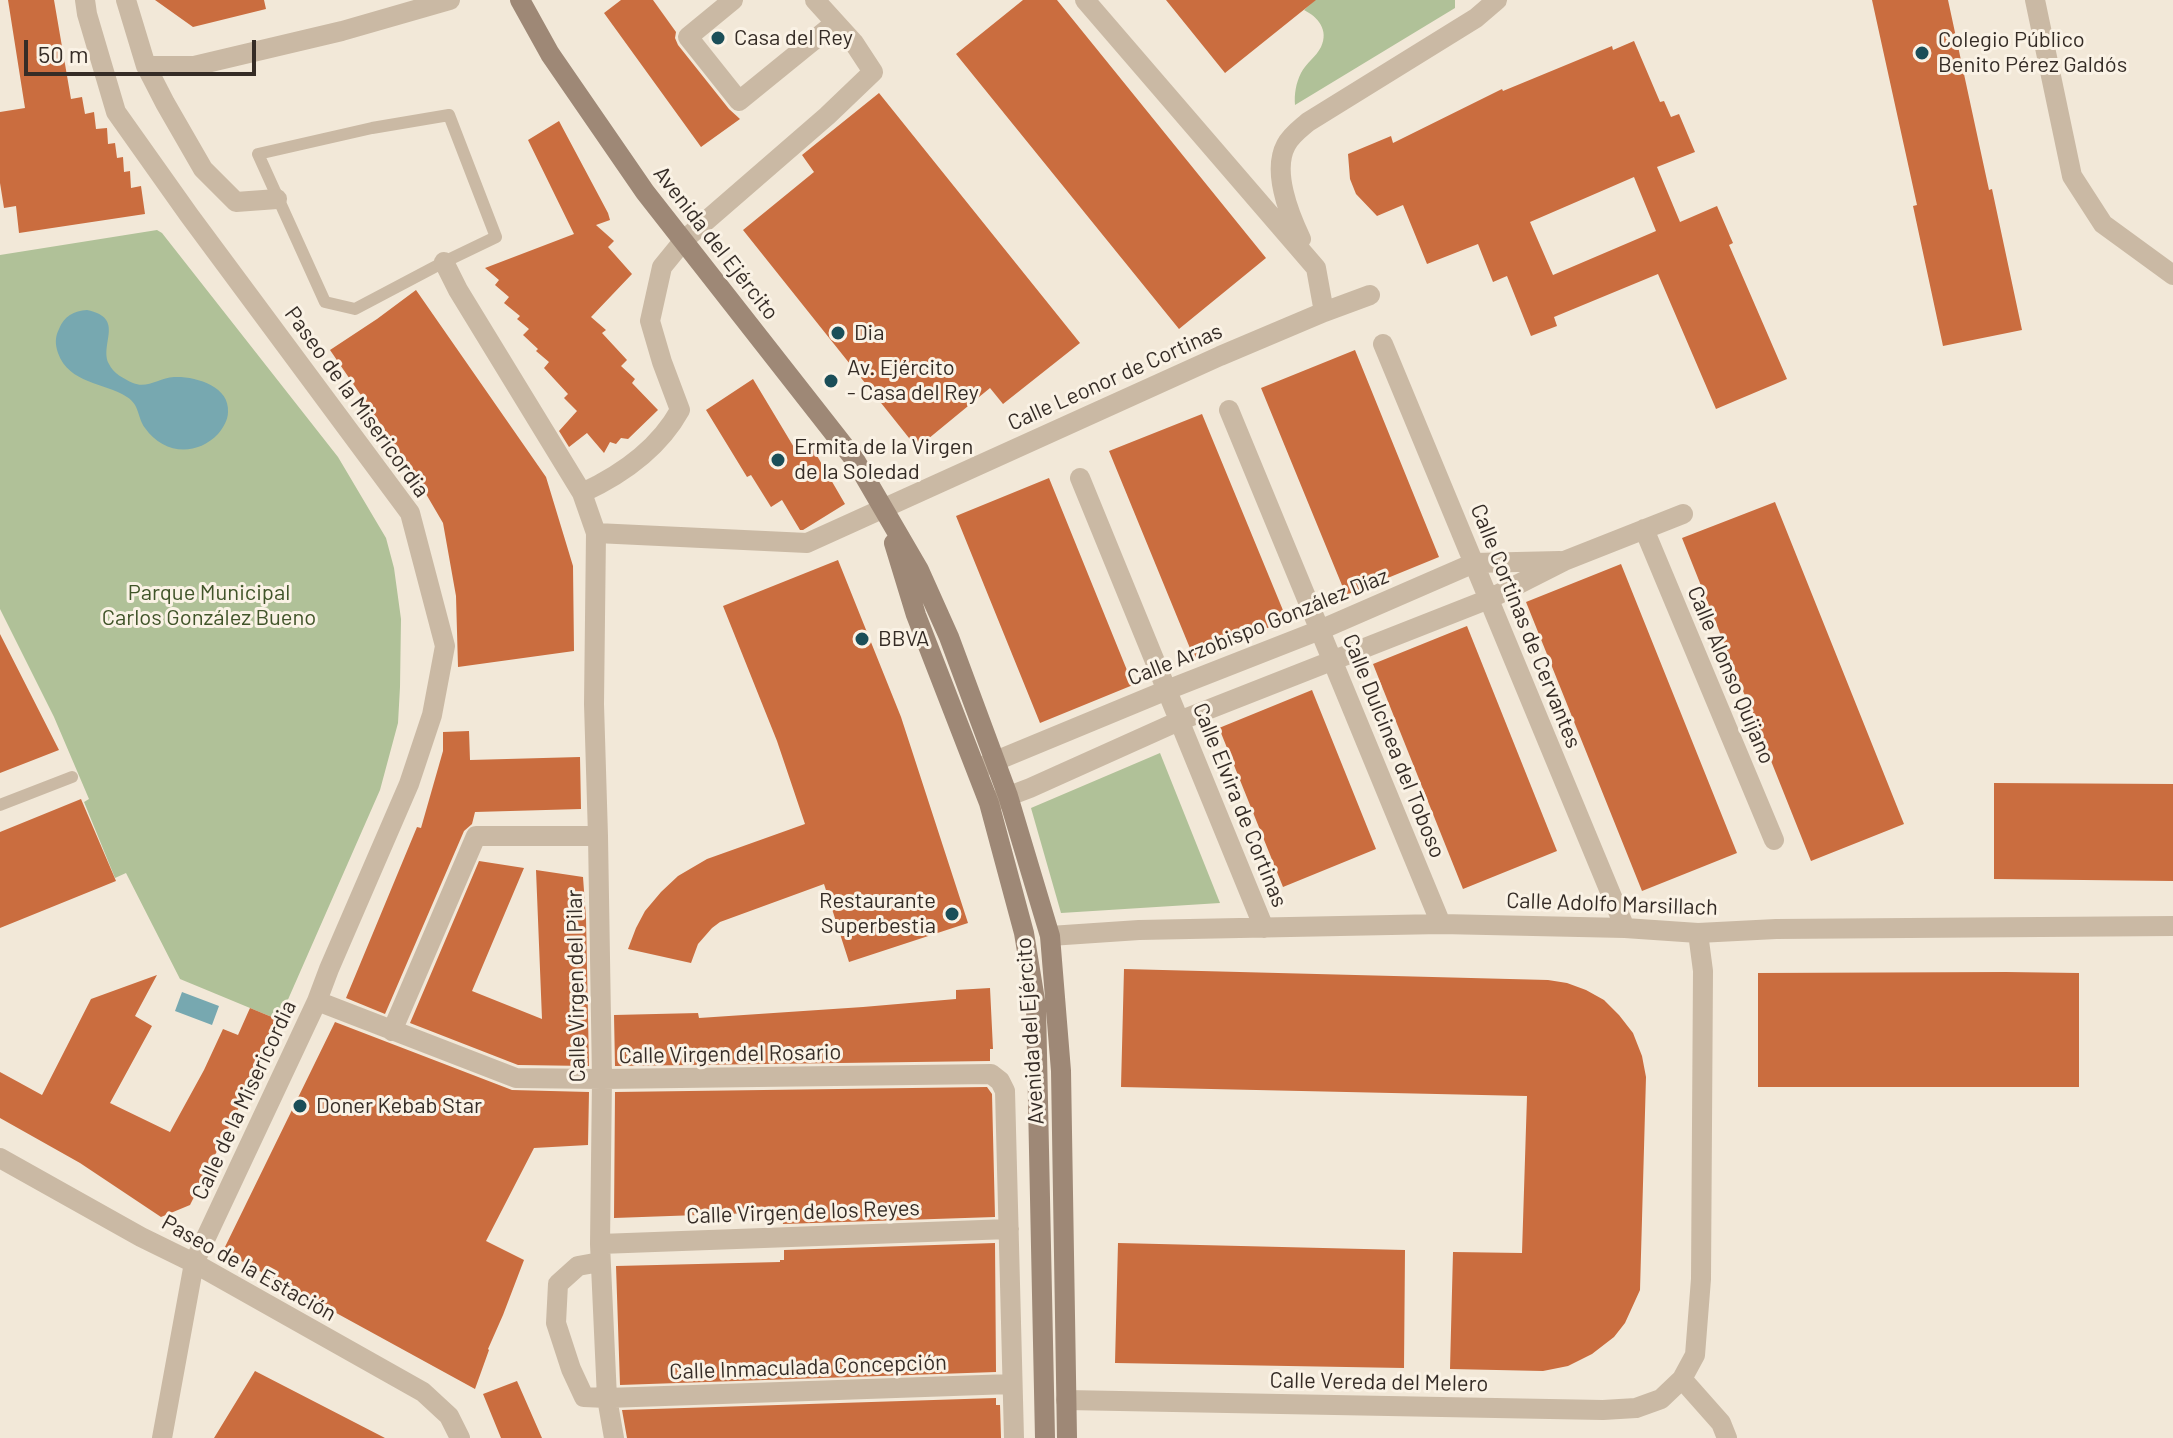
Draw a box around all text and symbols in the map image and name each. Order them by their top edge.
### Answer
scale bar [28,24,260,74]
place label: Casa del Rey [734,25,853,51]
place label: Colegio Público Benito Pérez Galdós [1938,27,2127,78]
marker: Casa del Rey [709,29,727,47]
text: 50 m [38,39,89,68]
marker: Colegio Público Benito Pérez Galdós [1913,44,1931,62]
street label: Avenida del Ejército [648,161,784,325]
street label: Paseo de la Misericordia [279,302,435,502]
street label: Calle Leonor de Cortinas [1004,318,1226,436]
place label: Dia [854,320,884,346]
marker: Dia [829,324,847,342]
place label: Av. Ejército - Casa del Rey [847,355,979,406]
marker: Av. Ejército - Casa del Rey [822,372,840,390]
place label: Ermita de la Virgen de la Soledad [794,434,973,486]
marker: Ermita de la Virgen de la Soledad [769,451,787,469]
street label: Calle Cortinas de Cervantes [1465,500,1587,752]
street label: Calle Arzobispo González Díaz [1124,562,1392,692]
park label: Parque Municipal Carlos González Bueno [102,580,316,632]
street label: Calle Alonso Quijano [1682,582,1780,768]
place label: BBVA [878,626,929,652]
marker: BBVA [853,630,871,648]
street label: Calle Dulcinea del Toboso [1337,630,1451,862]
street label: Calle Elvira de Cortinas [1187,699,1293,911]
street label: Calle Adolfo Marsillach [1506,887,1718,921]
place label: Restaurante Superbestia [819,888,936,940]
street label: Calle Virgen del Pilar [561,889,591,1083]
marker: Restaurante Superbestia [943,905,961,923]
street label: Avenida del Ejército [1010,936,1050,1126]
street label: Calle de la Misericordia [186,996,302,1204]
street label: Calle Virgen del Rosario [618,1039,842,1069]
place label: Doner Kebab Star [316,1093,482,1119]
marker: Doner Kebab Star [291,1097,309,1115]
street label: Calle Virgen de los Reyes [686,1195,920,1229]
street label: Paseo de la Estación [157,1209,341,1327]
street label: Calle Inmaculada Concepción [669,1349,947,1385]
street label: Calle Vereda del Melero [1269,1367,1489,1397]

